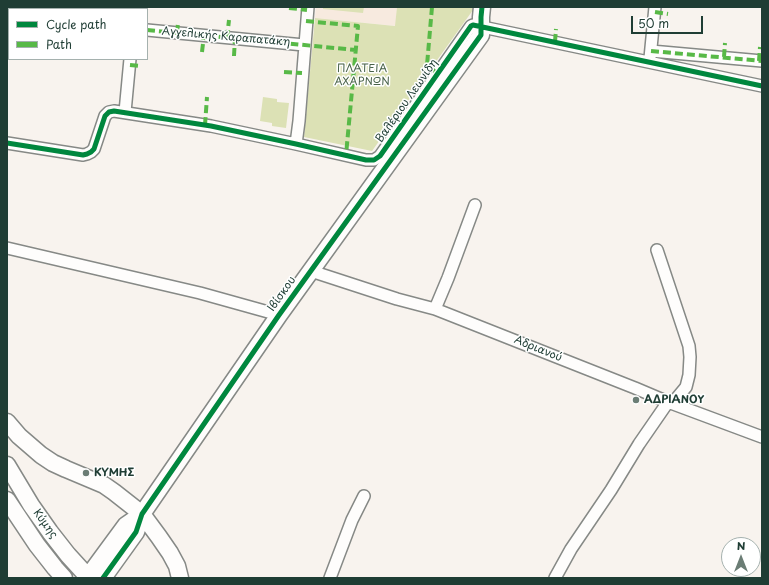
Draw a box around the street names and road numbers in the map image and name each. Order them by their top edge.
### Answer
street label: Αγγελικής Καραπατάκη [161,25,291,49]
street label: Βαλέριου Λεωνίδη [373,57,441,145]
street label: Ιβίσκου [265,274,299,314]
street label: Αδριανού [512,333,564,365]
street label: Κύμης [30,507,60,541]

